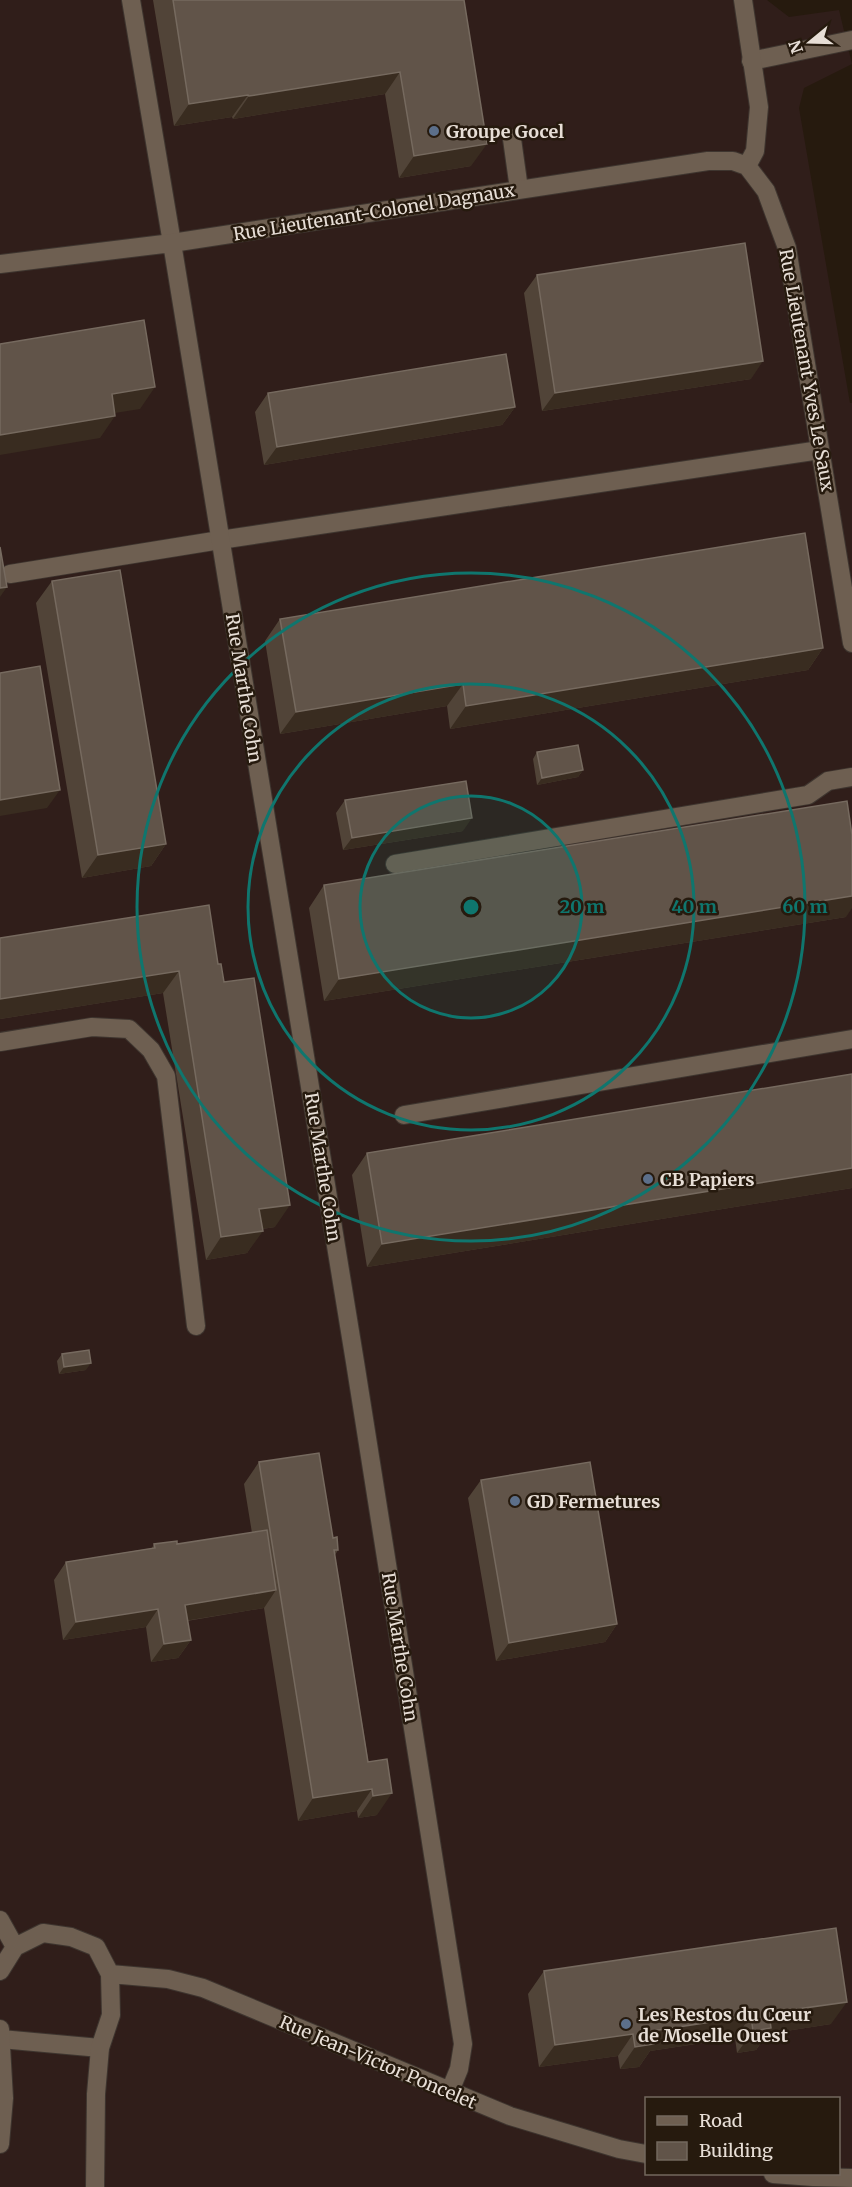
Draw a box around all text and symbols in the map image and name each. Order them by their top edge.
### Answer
north arrow [780,12,840,72]
text: N [784,37,807,56]
place label: Groupe Gocel [446,120,564,143]
marker: Groupe Gocel [427,124,441,138]
street label: Rue Lieutenant-Colonel Dagnaux [231,178,517,246]
street label: Rue Lieutenant Yves Le Saux [774,247,840,493]
street label: Rue Marthe Cohn [221,612,267,764]
text: 20 m [560,895,604,918]
text: 40 m [671,895,717,918]
text: 60 m [782,895,828,918]
centre of rings [461,897,481,917]
street label: Rue Marthe Cohn [300,1091,346,1243]
place label: CB Papiers [660,1168,755,1191]
marker: CB Papiers [641,1172,655,1186]
place label: GD Fermetures [527,1490,660,1513]
marker: GD Fermetures [508,1494,522,1508]
street label: Rue Marthe Cohn [377,1571,423,1723]
place label: Les Restos du Cœur de Moselle Ouest [638,2003,811,2047]
street label: Rue Jean-Victor Poncelet [276,2010,480,2114]
marker: Les Restos du Cœur de Moselle Ouest [619,2017,633,2031]
legend [645,2097,840,2175]
text: Road [699,2109,743,2132]
text: Building [699,2139,773,2162]

